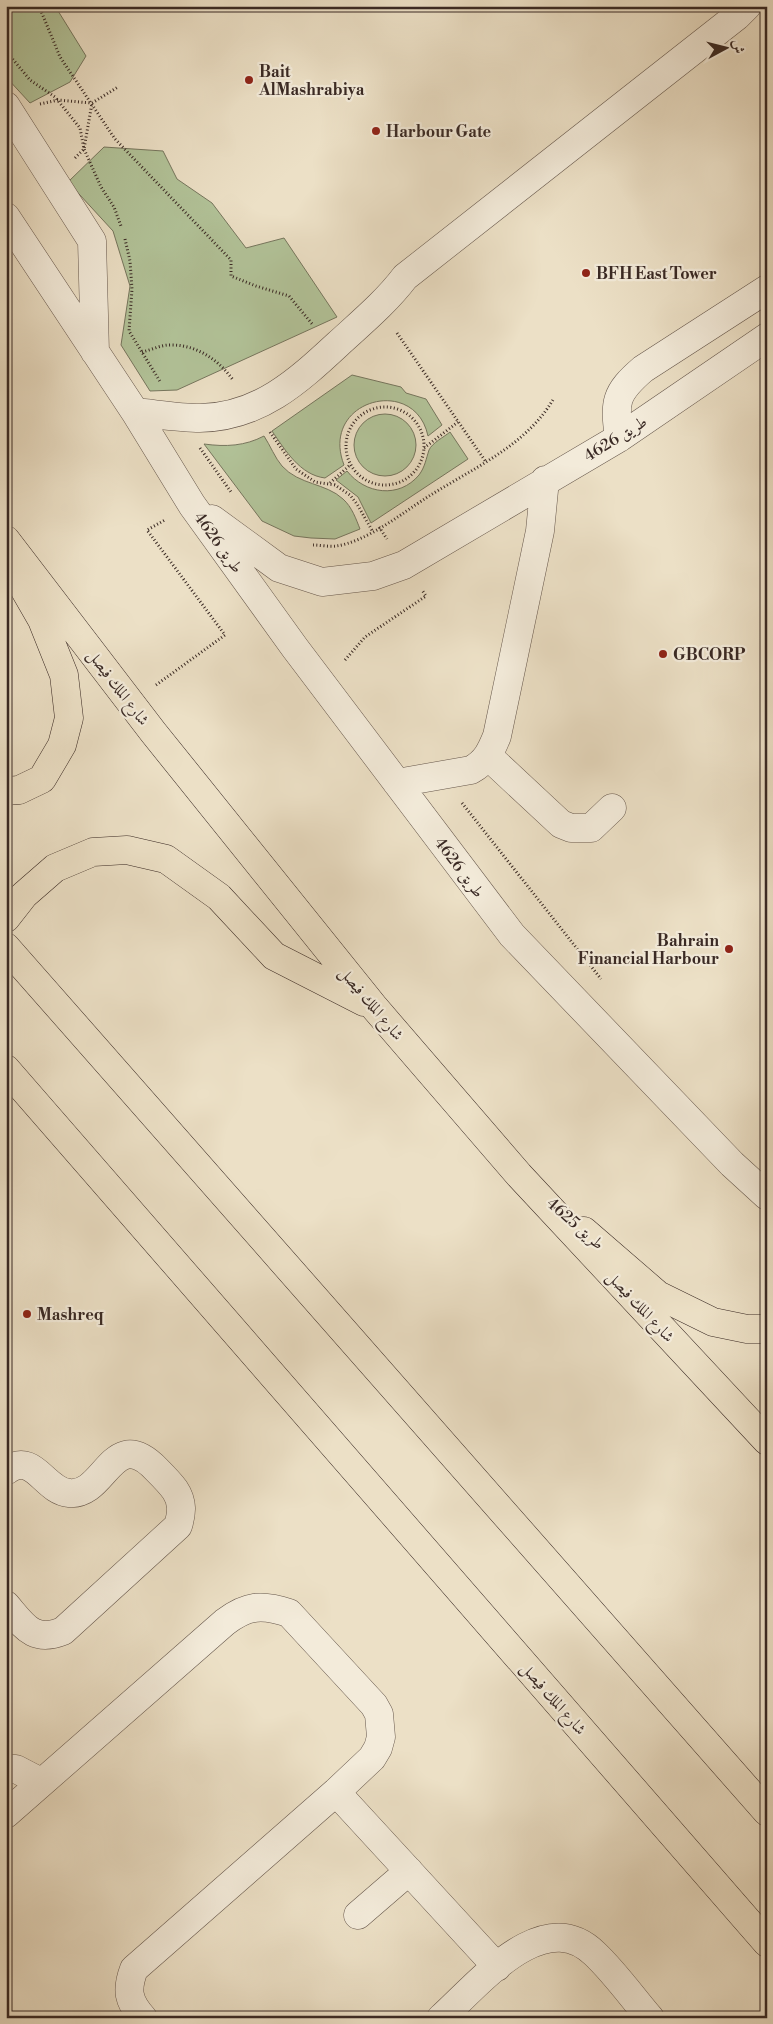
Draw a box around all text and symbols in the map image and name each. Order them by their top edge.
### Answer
north arrow [700,22,750,72]
text: ش [728,39,748,55]
place label: Bait AlMashrabiya [258,62,365,100]
marker: Bait AlMashrabiya [243,74,255,86]
place label: Harbour Gate [386,122,492,142]
marker: Harbour Gate [370,125,382,137]
place label: BFH East Tower [596,264,717,284]
marker: BFH East Tower [580,267,592,279]
street label: طريق 4626 [580,412,651,466]
street label: طريق 4626 [189,508,247,577]
place label: GBCORP [673,645,746,665]
street label: شارع الملك فيصل [81,646,153,731]
marker: GBCORP [657,648,669,660]
street label: طريق 4626 [430,833,488,902]
place label: Bahrain Financial Harbour [578,931,719,969]
marker: Bahrain Financial Harbour [723,943,735,955]
street label: شارع الملك فيصل [332,963,408,1047]
street label: طريق 4625 [542,1193,608,1254]
street label: شارع الملك فيصل [600,1267,678,1349]
place label: Mashreq [37,1305,104,1325]
marker: Mashreq [21,1308,33,1320]
street label: شارع الملك فيصل [514,1658,590,1741]

